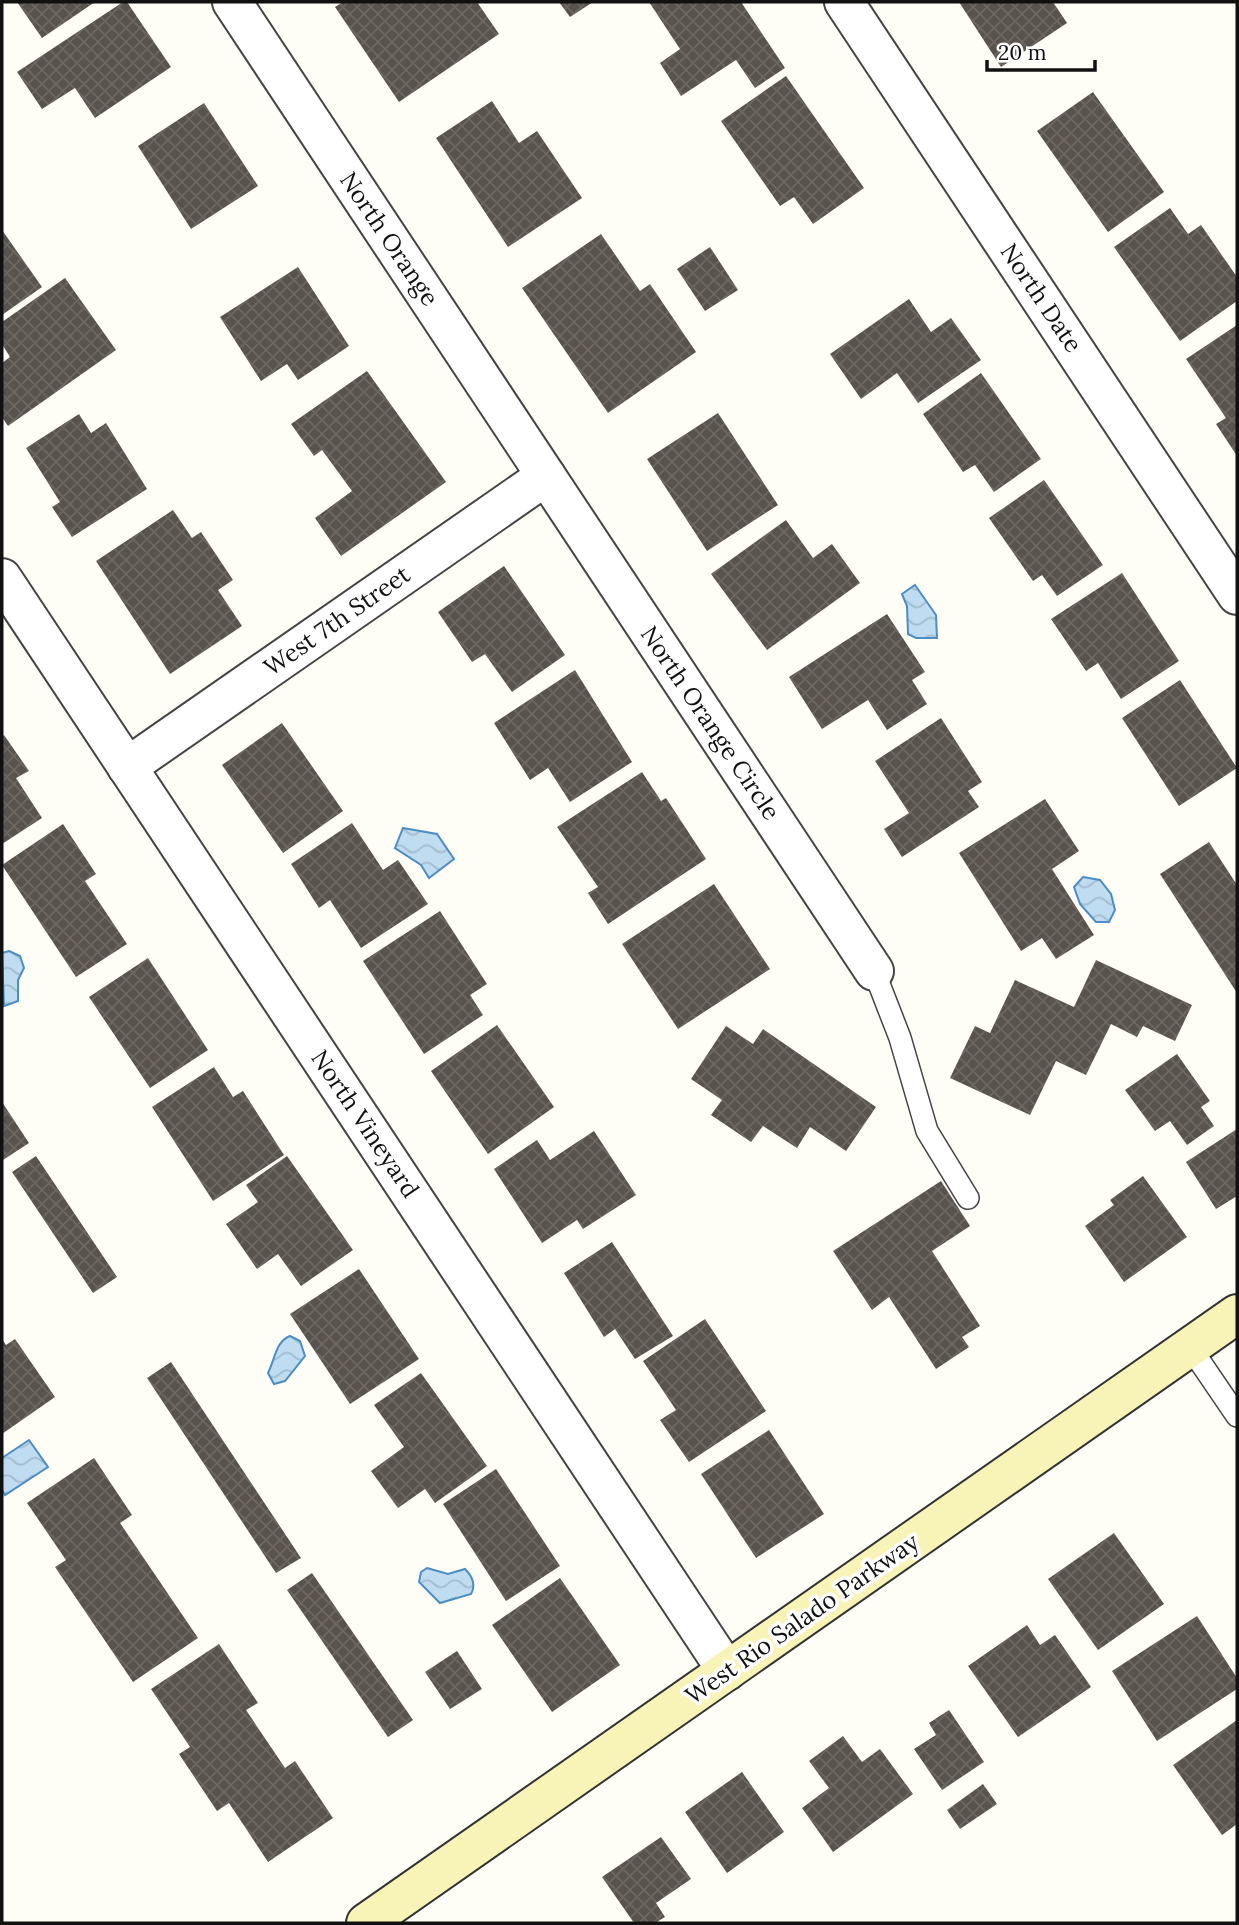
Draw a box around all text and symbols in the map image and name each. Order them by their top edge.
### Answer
scale bar [987,28,1096,72]
text: 20 m [998,39,1047,66]
street label: North Orange [333,166,446,312]
street label: North Date [994,237,1089,358]
street label: West 7th Street [257,558,417,683]
street label: North Orange Circle [634,620,787,826]
street label: North Vineyard [305,1044,426,1204]
street label: West Rio Salado Parkway [679,1526,925,1711]

